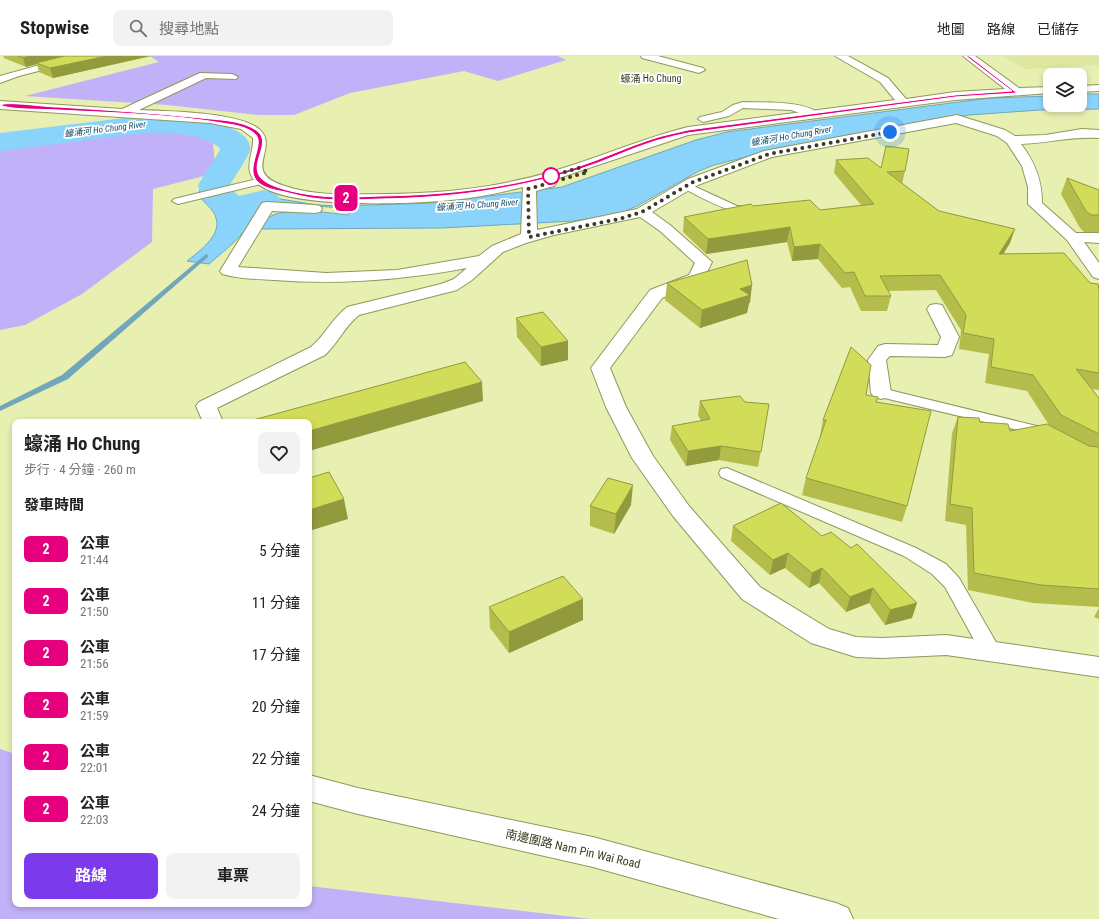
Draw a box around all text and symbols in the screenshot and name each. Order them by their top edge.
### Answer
search box [113,10,393,46]
text: Stopwise [20,16,89,39]
icon: search [127,17,149,39]
text: 搜尋地點 [159,20,219,38]
text: 地圖 [937,21,965,37]
text: 路線 [987,21,1015,37]
text: 已儲存 [1037,21,1079,37]
map controls [1043,68,1087,112]
button: layers [1043,68,1087,112]
district label: 蠔涌 Ho Chung [621,73,682,84]
water label: 蠔涌河 Ho Chung River [64,119,147,139]
your location [880,122,900,142]
water label: 蠔涌河 Ho Chung River [750,124,833,148]
unlabelled marker [542,167,560,185]
line badge: 2 [333,185,359,211]
text: 2 [342,190,350,206]
water label: 蠔涌河 Ho Chung River [436,197,519,213]
text: 蠔涌 Ho Chung [24,432,140,455]
button: heart [258,432,300,474]
text: 步行 · 4 分鐘 · 260 m [24,462,136,477]
text: 發車時間 [24,496,84,514]
text: 公車 [80,534,110,552]
text: 2 [42,541,50,557]
text: 5 分鐘 [259,542,300,560]
text: 21:44 [80,552,109,567]
text: 公車 [80,586,110,604]
text: 2 [42,593,50,609]
text: 11 分鐘 [252,594,300,612]
text: 21:50 [80,604,109,619]
text: 公車 [80,638,110,656]
text: 2 [42,645,50,661]
text: 17 分鐘 [252,646,300,664]
text: 21:56 [80,656,109,671]
text: 公車 [80,690,110,708]
text: 2 [42,697,50,713]
text: 20 分鐘 [252,698,300,716]
text: 21:59 [80,708,109,723]
text: 公車 [80,742,110,760]
text: 2 [42,749,50,765]
text: 22 分鐘 [252,750,300,768]
text: 22:01 [80,760,109,775]
text: 公車 [80,794,110,812]
text: 2 [42,801,50,817]
text: 24 分鐘 [252,802,300,820]
text: 22:03 [80,812,109,827]
street label: 南邊圍路 Nam Pin Wai Road [504,827,642,871]
button: 路線 [24,853,158,899]
button: 車票 [166,853,300,899]

